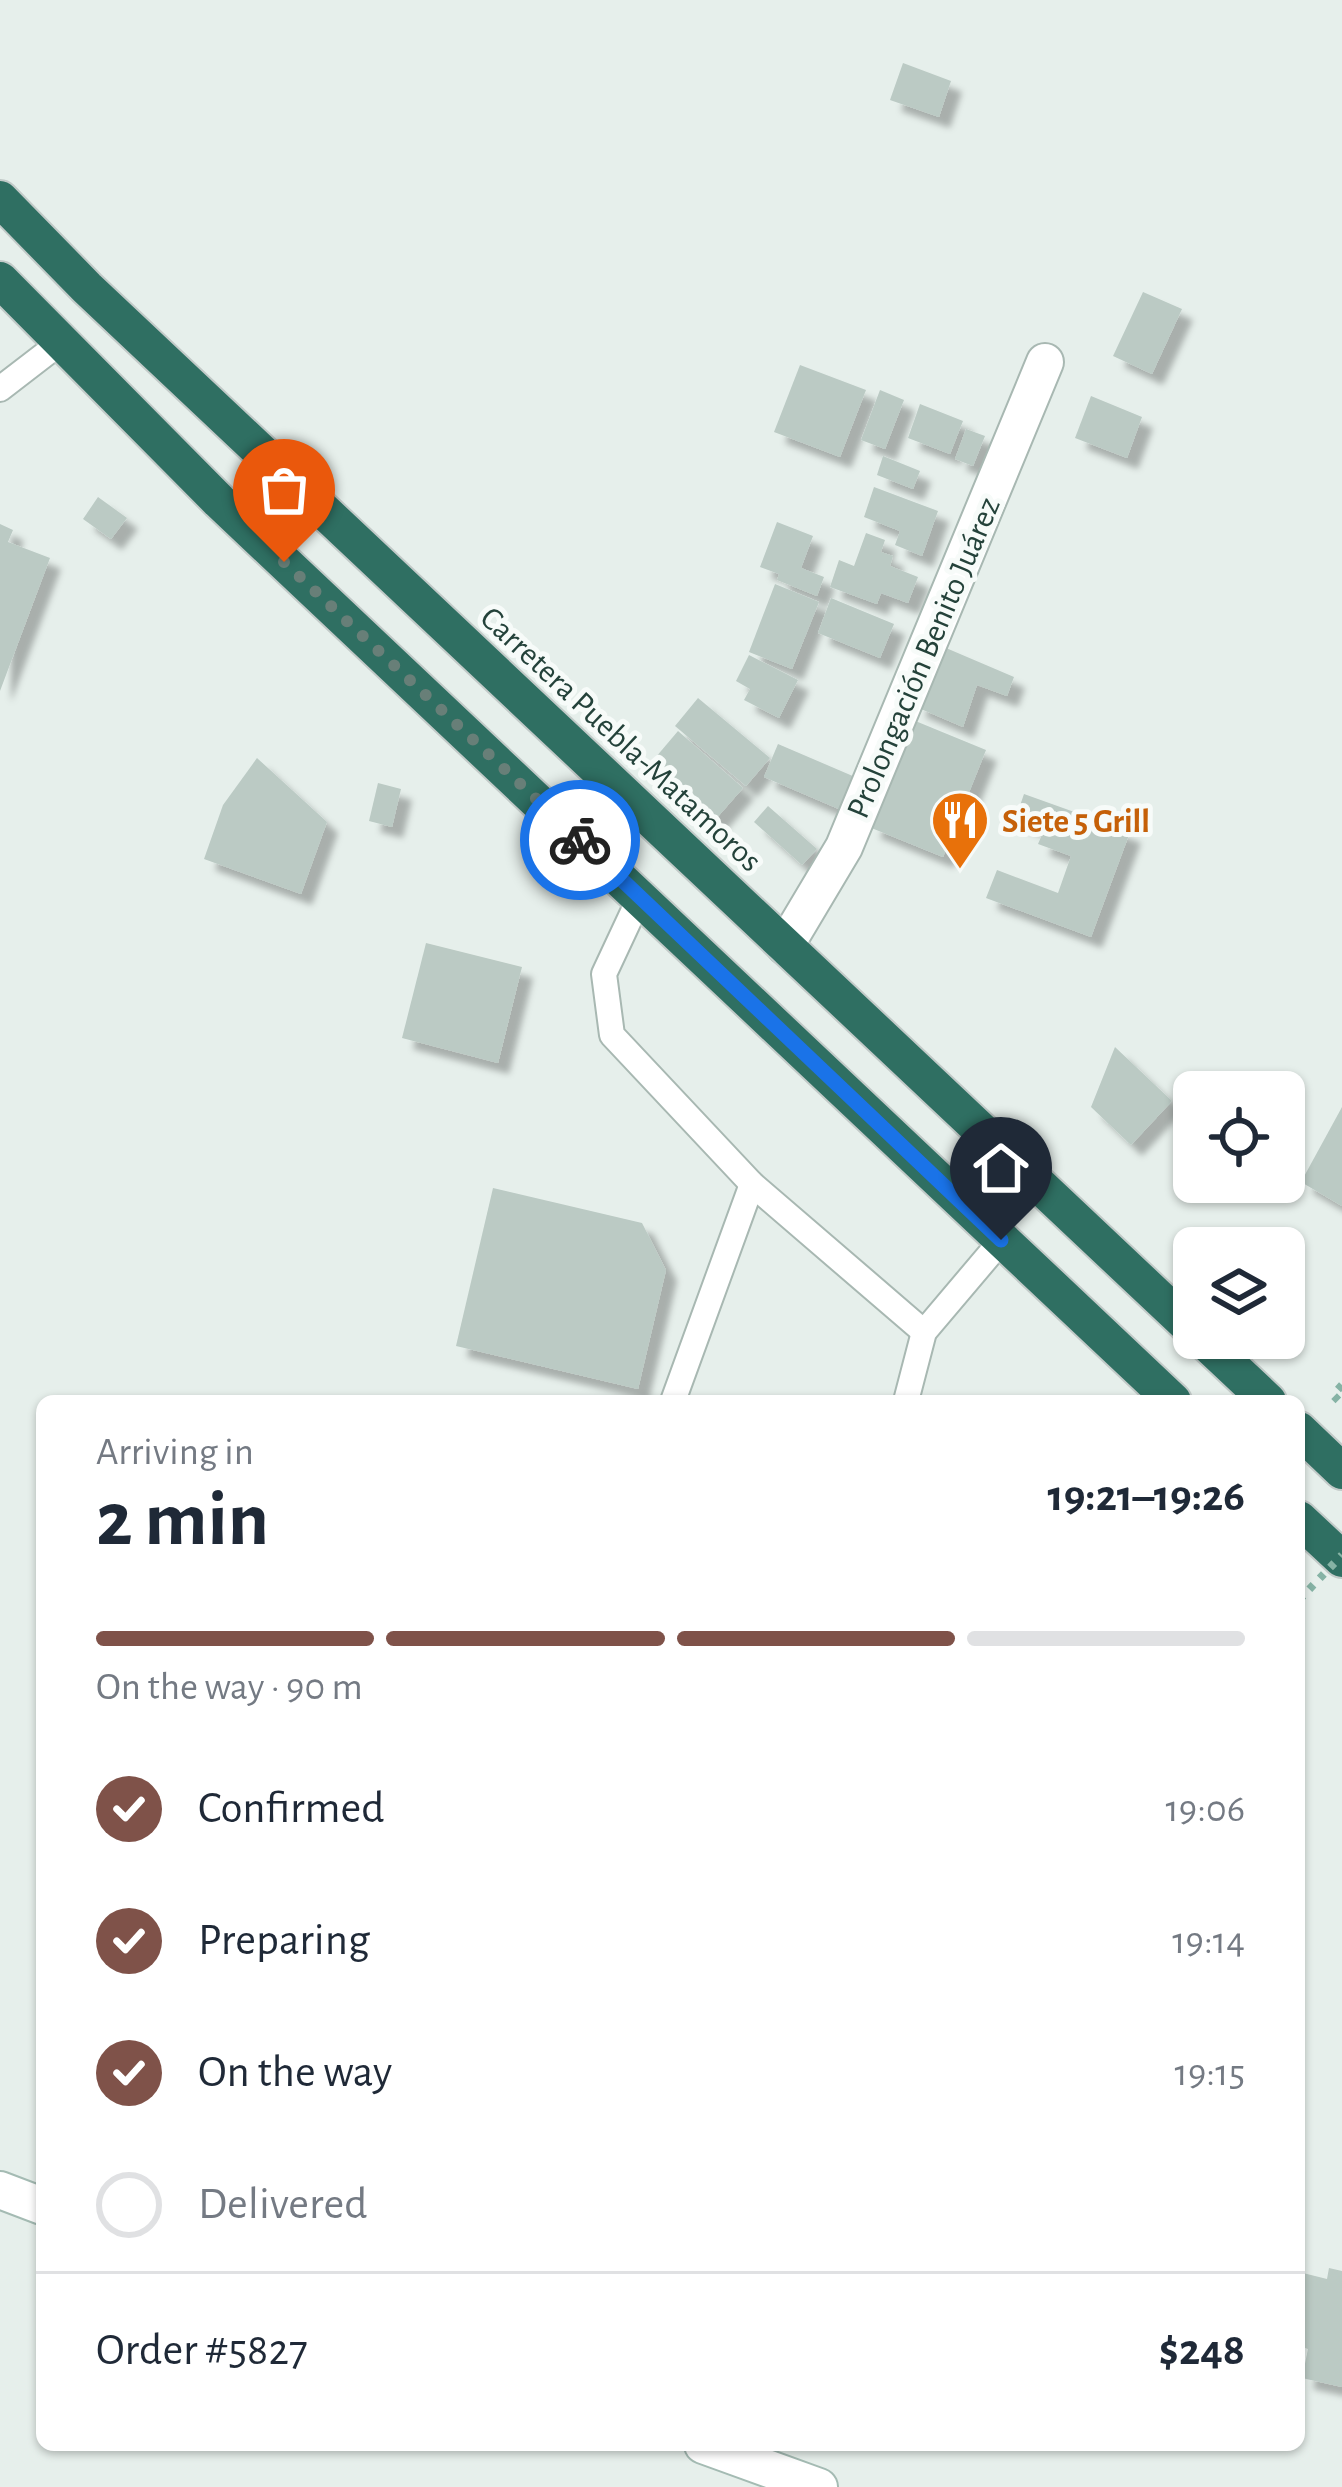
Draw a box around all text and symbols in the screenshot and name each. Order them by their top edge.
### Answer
pin [233,439,335,562]
icon: bag [251,457,317,523]
street label: Prolongación Benito Juárez [842,493,1007,823]
street label: Carretera Puebla-Matamoros [473,601,767,878]
courier [520,780,640,900]
restaurant icon: Siete 5 Grill [929,789,991,871]
place label: Siete 5 Grill [1002,806,1150,839]
icon: bike [547,807,613,873]
map controls [1173,1071,1305,1359]
button: locate [1173,1071,1305,1203]
pin [950,1117,1052,1240]
icon: home [968,1135,1034,1201]
button: layers [1173,1227,1305,1359]
text: Arriving in [96,1433,254,1472]
text: 19:21–19:26 [1047,1474,1245,1519]
text: 2 min [96,1482,269,1560]
text: On the way · 90 m [96,1668,363,1707]
icon: check [96,1776,162,1842]
text: Confirmed [198,1786,384,1831]
text: 19:06 [1165,1790,1245,1829]
icon: check [96,1908,162,1974]
text: Preparing [198,1918,370,1963]
text: 19:14 [1172,1922,1245,1961]
icon: check [96,2040,162,2106]
text: On the way [198,2050,392,2095]
text: 19:15 [1175,2054,1245,2093]
text: Delivered [198,2182,367,2227]
text: Order #5827 [96,2328,308,2373]
text: $248 [1159,2328,1245,2373]

